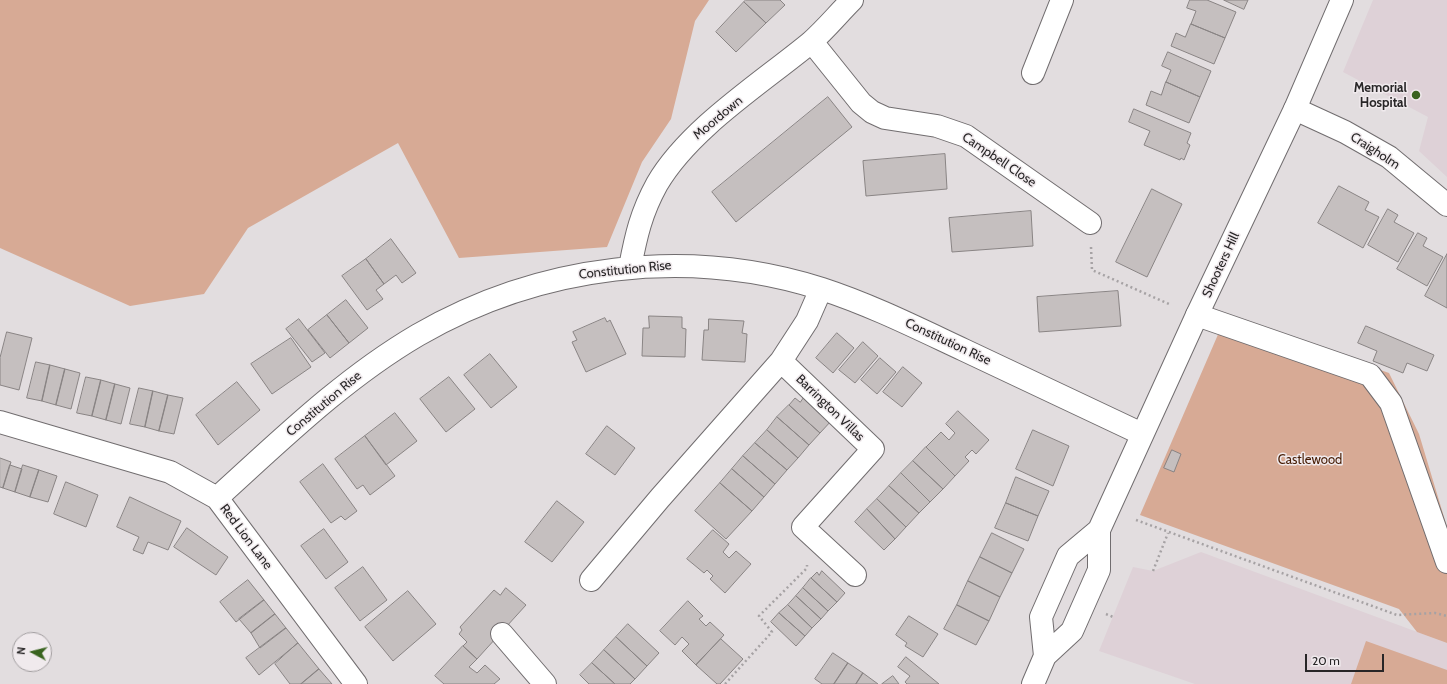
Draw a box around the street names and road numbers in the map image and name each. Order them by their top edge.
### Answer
street label: Moordown [690,93,746,143]
street label: Campbell Close [959,129,1039,191]
street label: Craigholm [1347,129,1403,173]
street label: Shooters Hill [1199,230,1243,300]
street label: Constitution Rise [578,257,672,283]
street label: Constitution Rise [903,315,993,369]
street label: Constitution Rise [283,368,365,440]
street label: Barrington Villas [792,371,868,445]
street label: Red Lion Lane [216,501,276,573]

